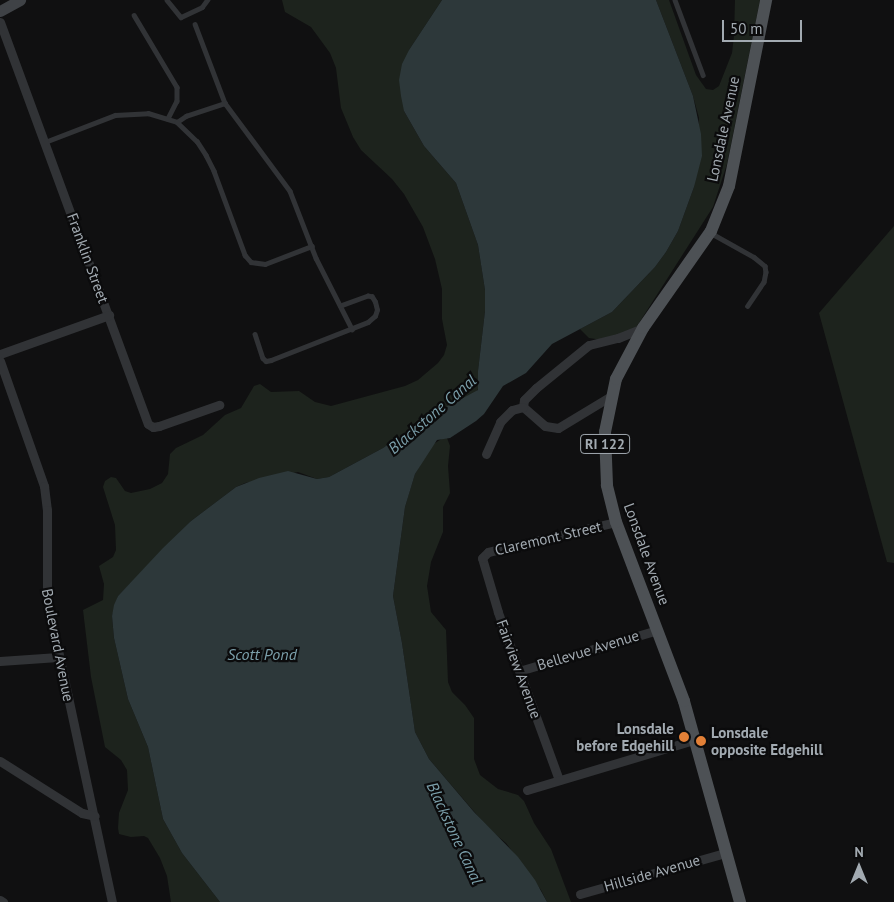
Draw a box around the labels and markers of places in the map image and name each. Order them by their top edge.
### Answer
place label: Lonsdale before Edgehill [576,719,674,754]
place label: Lonsdale opposite Edgehill [711,723,823,758]
marker: Lonsdale before Edgehill [678,731,690,743]
marker: Lonsdale opposite Edgehill [695,735,707,747]

